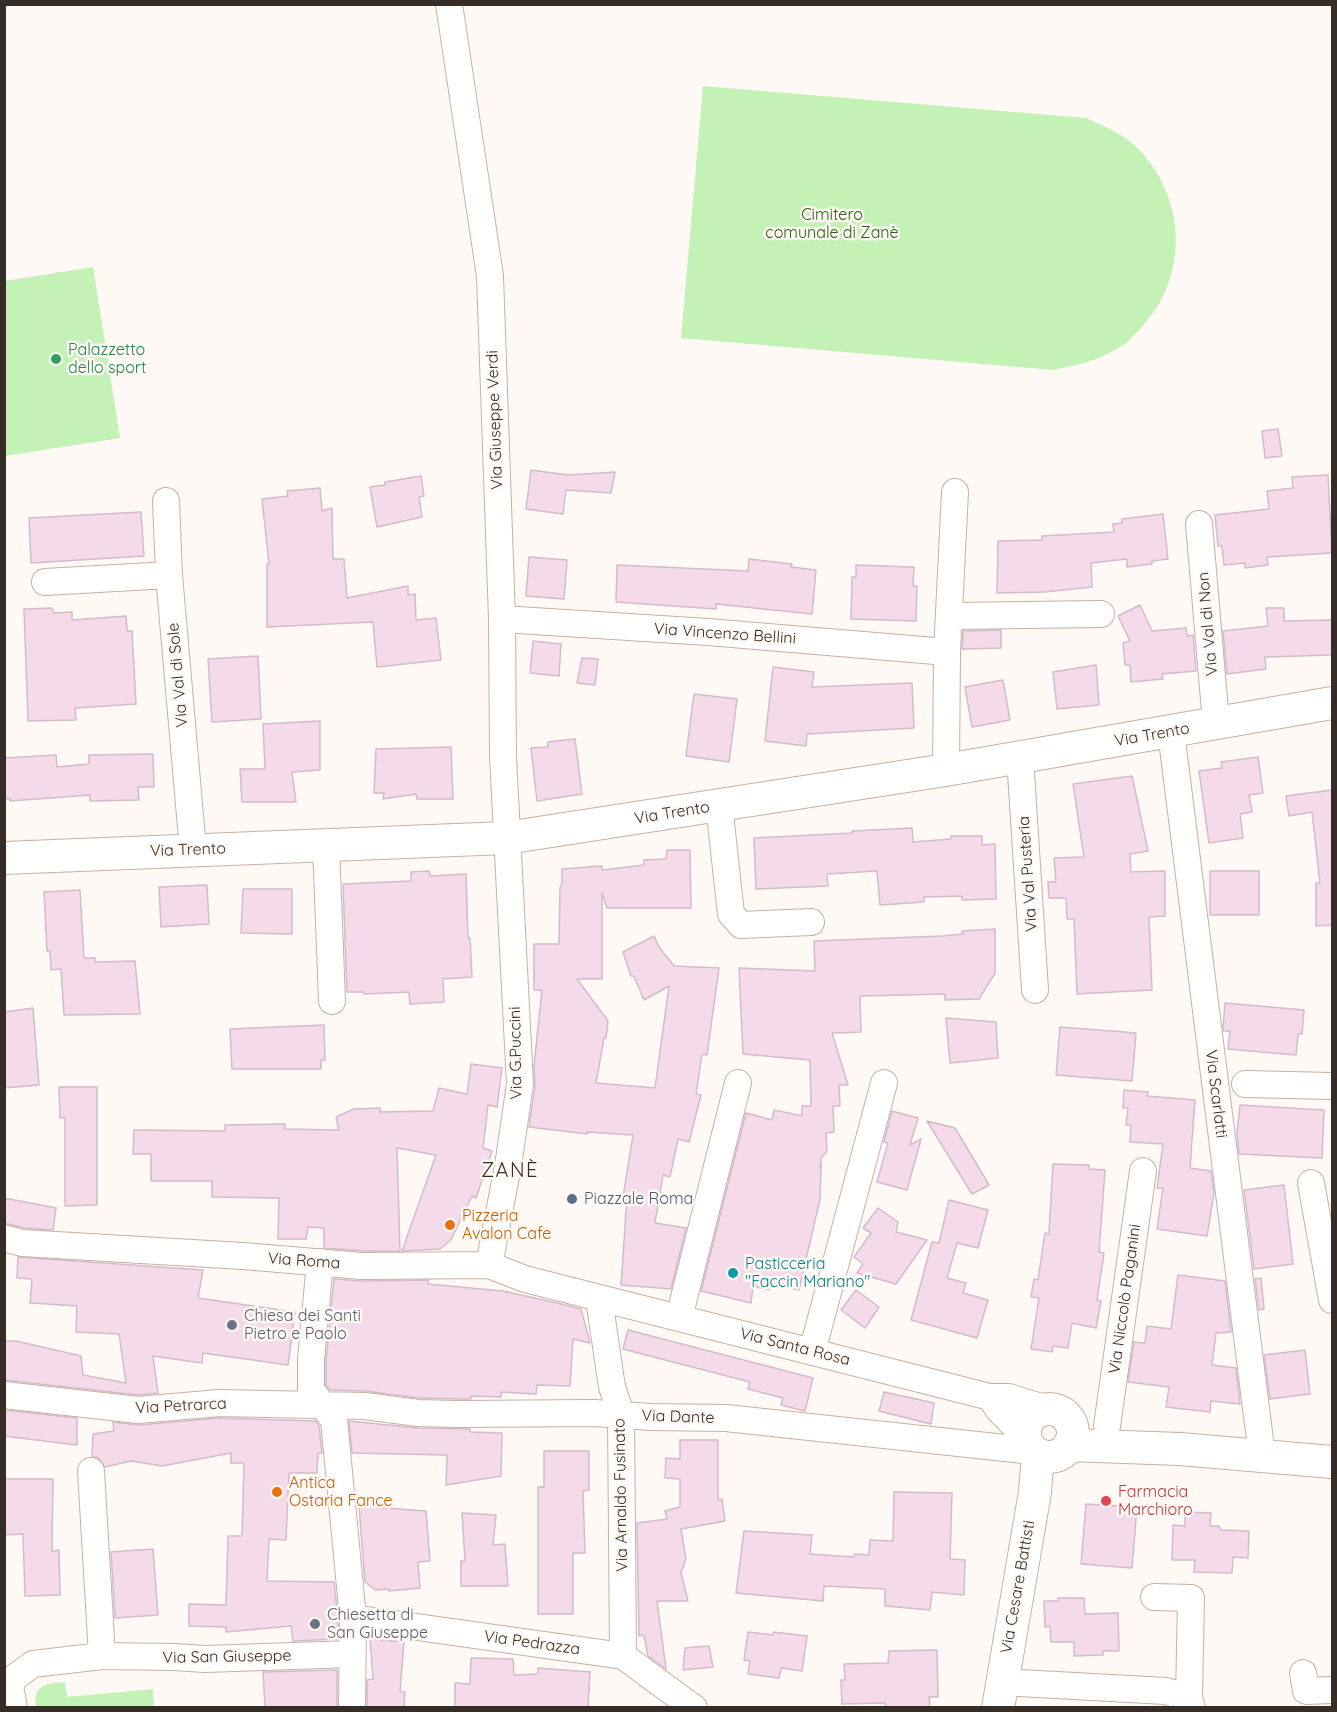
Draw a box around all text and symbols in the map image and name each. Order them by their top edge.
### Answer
park label: Cimitero comunale di Zanè [765,205,899,243]
place label: Palazzetto dello sport [68,340,146,378]
street label: Via Giuseppe Verdi [483,350,507,490]
marker: Palazzetto dello sport [49,352,63,366]
street label: Via Val di Non [1194,571,1222,677]
street label: Via Vincenzo Bellini [653,619,797,649]
street label: Via Val di Sole [164,622,192,728]
street label: Via Trento [1113,719,1191,751]
street label: Via Trento [633,798,711,828]
street label: Via Val Pusteria [1014,815,1042,933]
street label: Via Trento [150,839,226,861]
street label: Via G.Puccini [506,1006,526,1100]
street label: Via Scarlatti [1201,1049,1231,1139]
district label: ZANÈ [481,1159,539,1183]
place label: Piazzale Roma [584,1189,693,1209]
marker: Piazzale Roma [565,1192,579,1206]
place label: Pizzeria Avalon Cafe [462,1206,551,1244]
marker: Pizzeria Avalon Cafe [443,1218,457,1232]
street label: Via Niccolò Paganini [1105,1223,1145,1375]
street label: Via Roma [267,1249,341,1273]
place label: Pasticceria "Faccin Mariano" [745,1254,870,1292]
marker: Pasticceria "Faccin Mariano" [726,1266,740,1280]
place label: Chiesa dei Santi Pietro e Paolo [244,1306,361,1344]
marker: Chiesa dei Santi Pietro e Paolo [225,1318,239,1332]
street label: Via Santa Rosa [738,1324,852,1370]
street label: Via Petrarca [135,1394,227,1418]
street label: Via Dante [641,1406,715,1428]
street label: Via Arnaldo Fusinato [610,1418,632,1572]
place label: Antica Ostaria Fance [289,1473,393,1511]
place label: Farmacia Marchioro [1118,1482,1193,1520]
marker: Antica Ostaria Fance [270,1485,284,1499]
marker: Farmacia Marchioro [1099,1494,1113,1508]
street label: Via Cesare Battisti [997,1519,1039,1655]
place label: Chiesetta di San Giuseppe [327,1605,428,1643]
marker: Chiesetta di San Giuseppe [308,1617,322,1631]
street label: Via Pedrazza [483,1627,581,1659]
street label: Via San Giuseppe [162,1646,292,1668]

